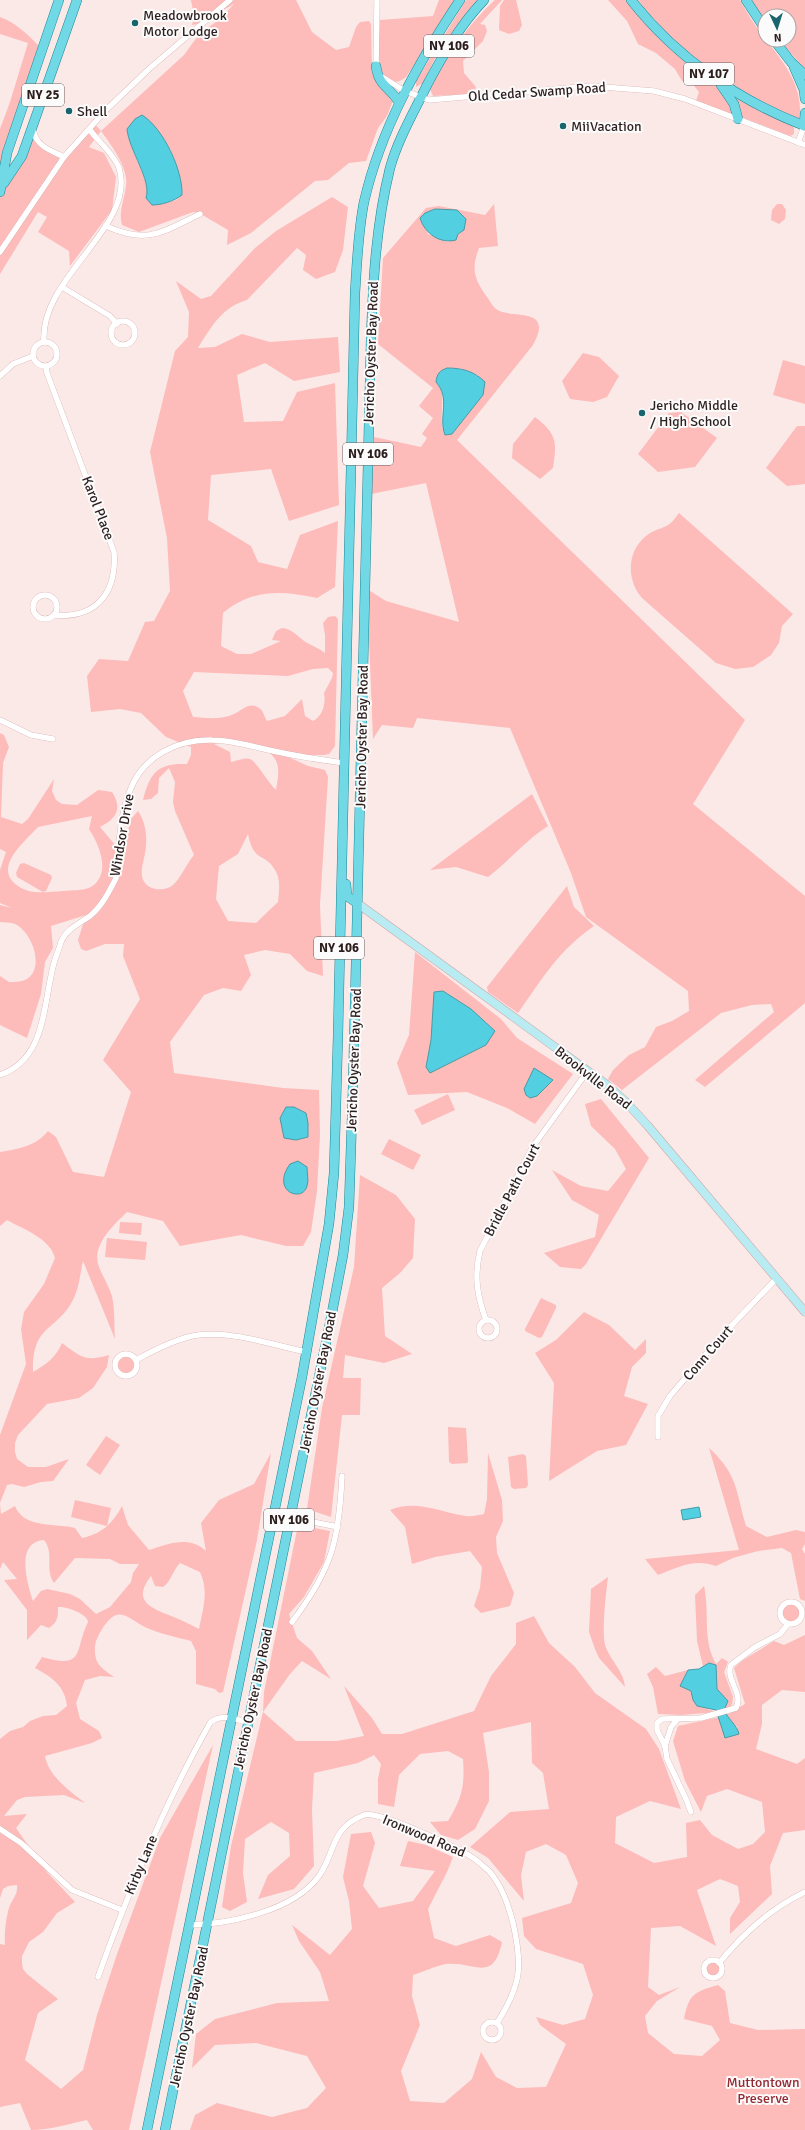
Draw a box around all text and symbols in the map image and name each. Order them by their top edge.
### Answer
place label: Meadowbrook Motor Lodge [143,7,227,40]
north arrow [757,8,797,48]
marker: Meadowbrook Motor Lodge [130,18,140,28]
text: N [773,31,782,44]
road number: NY 106 [424,35,474,57]
road number: NY 107 [684,63,734,85]
street label: Old Cedar Swamp Road [468,79,606,105]
road number: NY 25 [22,84,64,106]
place label: Shell [77,103,107,120]
marker: Shell [64,106,74,116]
place label: MiiVacation [571,118,642,135]
marker: MiiVacation [558,121,568,131]
street label: Jericho Oyster Bay Road [360,281,382,425]
place label: Jericho Middle / High School [650,397,738,430]
marker: Jericho Middle / High School [637,408,647,418]
road number: NY 106 [343,443,393,465]
street label: Karol Place [78,473,118,543]
street label: Jericho Oyster Bay Road [352,665,372,809]
street label: Windsor Drive [106,792,138,878]
road number: NY 106 [314,937,364,959]
street label: Jericho Oyster Bay Road [343,988,365,1132]
street label: Brookville Road [551,1043,635,1113]
street label: Bridle Path Court [480,1141,544,1239]
street label: Jericho Oyster Bay Road [296,1310,340,1454]
street label: Conn Court [679,1322,737,1384]
road number: NY 106 [264,1509,314,1531]
street label: Jericho Oyster Bay Road [230,1627,276,1771]
street label: Ironwood Road [380,1811,468,1861]
street label: Kirby Lane [121,1833,161,1897]
street label: Jericho Oyster Bay Road [166,1945,212,2089]
park label: Muttontown Preserve [726,2074,800,2107]

